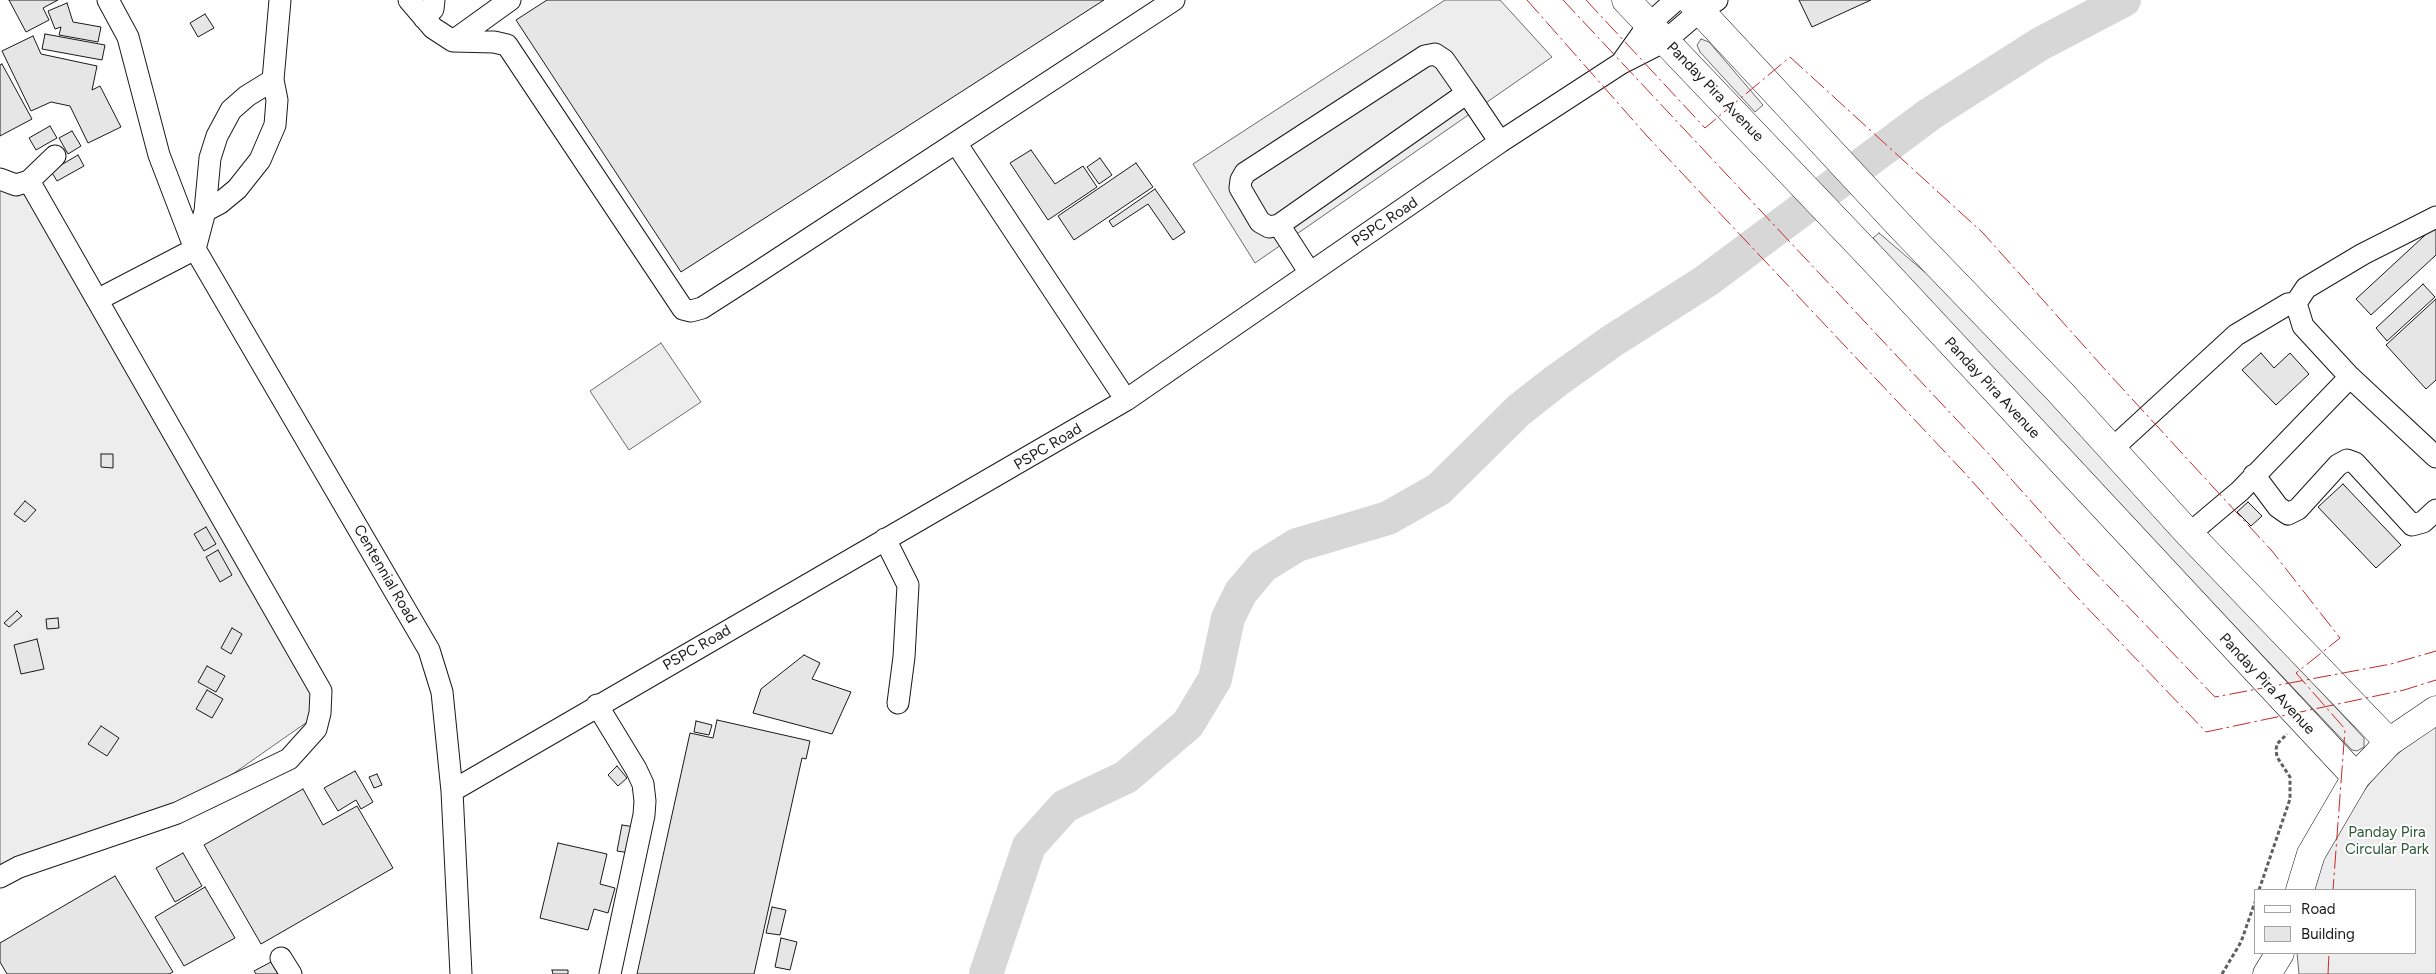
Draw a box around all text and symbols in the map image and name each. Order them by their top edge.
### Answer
street label: Panday Pira Avenue [1663,38,1767,146]
street label: PSPC Road [1349,193,1421,251]
street label: Panday Pira Avenue [1940,334,2044,442]
street label: PSPC Road [1011,420,1085,474]
street label: Centennial Road [350,522,420,626]
street label: PSPC Road [660,621,734,675]
street label: Panday Pira Avenue [2215,630,2319,738]
park label: Panday Pira Circular Park [2345,824,2429,859]
legend [2254,889,2416,954]
text: Road [2301,900,2336,918]
text: Building [2301,925,2355,943]

